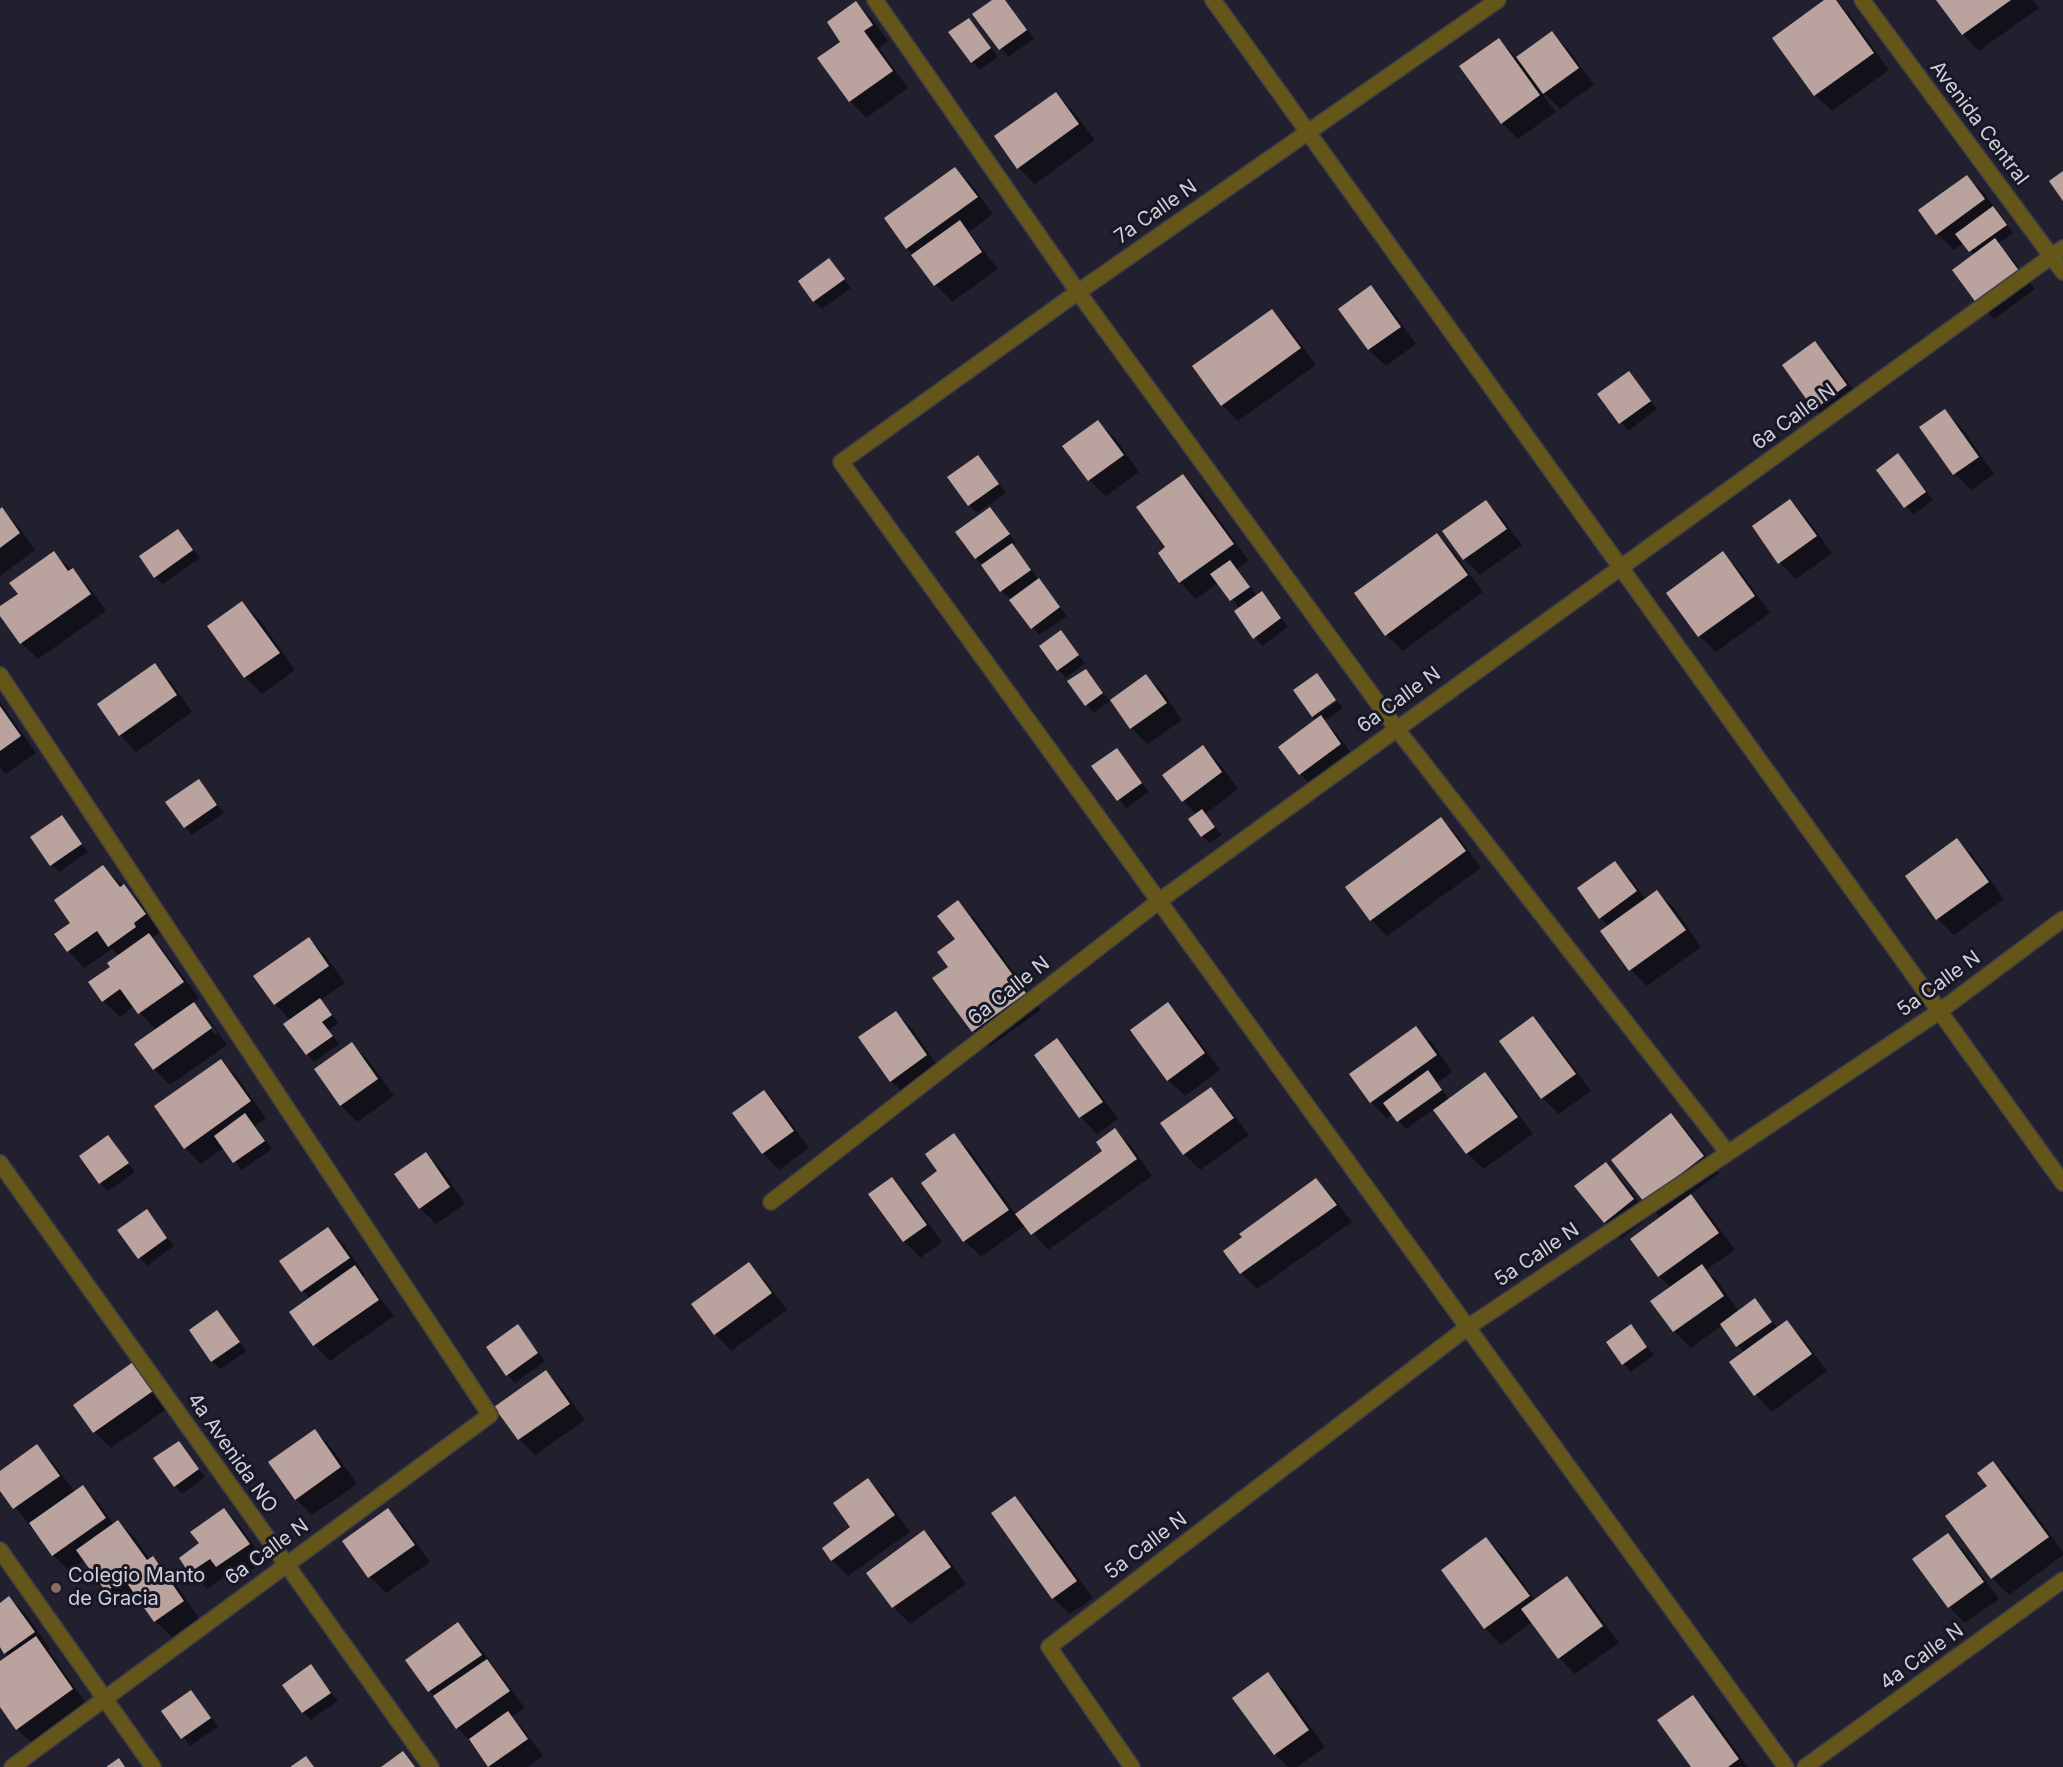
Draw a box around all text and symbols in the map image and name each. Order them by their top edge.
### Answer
street label: Avenida Central [1925,56,2033,190]
street label: 7a Calle N [1110,175,1202,249]
street label: 6a Calle N [1748,379,1840,455]
street label: 6a Calle N [1353,662,1445,738]
street label: 5a Calle N [1893,946,1985,1022]
street label: 6a Calle N [963,952,1055,1030]
street label: 5a Calle N [1490,1218,1584,1292]
street label: 4a Avenida NO [182,1388,282,1518]
street label: 5a Calle N [1100,1507,1192,1585]
street label: 6a Calle N [221,1514,313,1590]
place label: Colegio Manto de Gracia [68,1564,205,1611]
marker: Colegio Manto de Gracia [49,1581,63,1595]
street label: 4a Calle N [1875,1619,1969,1695]

